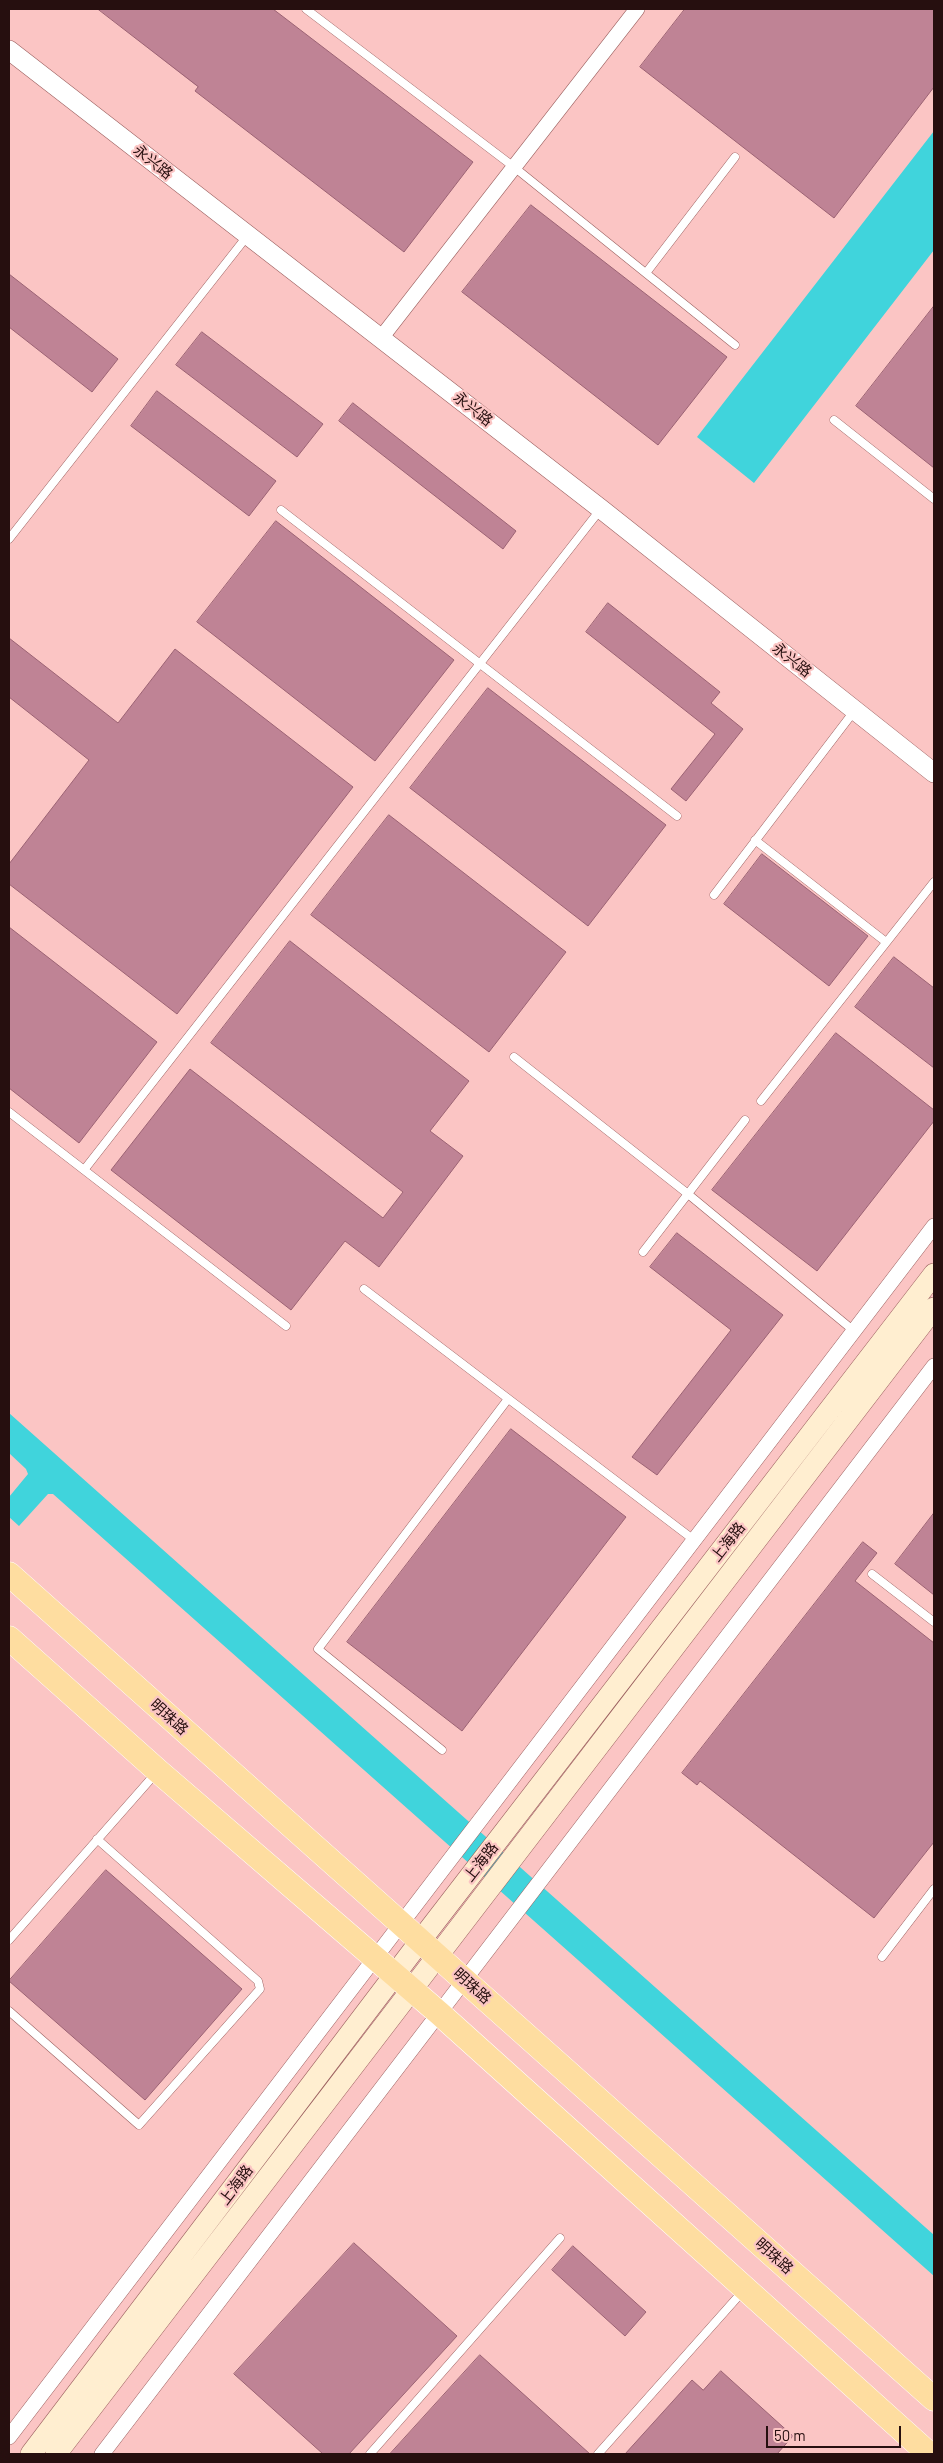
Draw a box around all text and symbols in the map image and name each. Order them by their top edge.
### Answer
street label: 永兴路 [130,141,176,183]
street label: 永兴路 [450,388,496,430]
street label: 永兴路 [769,639,815,681]
street label: 上海路 [707,1519,749,1565]
street label: 明珠路 [146,1695,192,1739]
street label: 上海路 [460,1839,502,1885]
street label: 明珠路 [449,1964,495,2008]
street label: 上海路 [215,2162,257,2208]
street label: 明珠路 [751,2234,797,2278]
scale bar [768,2416,903,2448]
text: 50 m [774,2426,806,2444]

